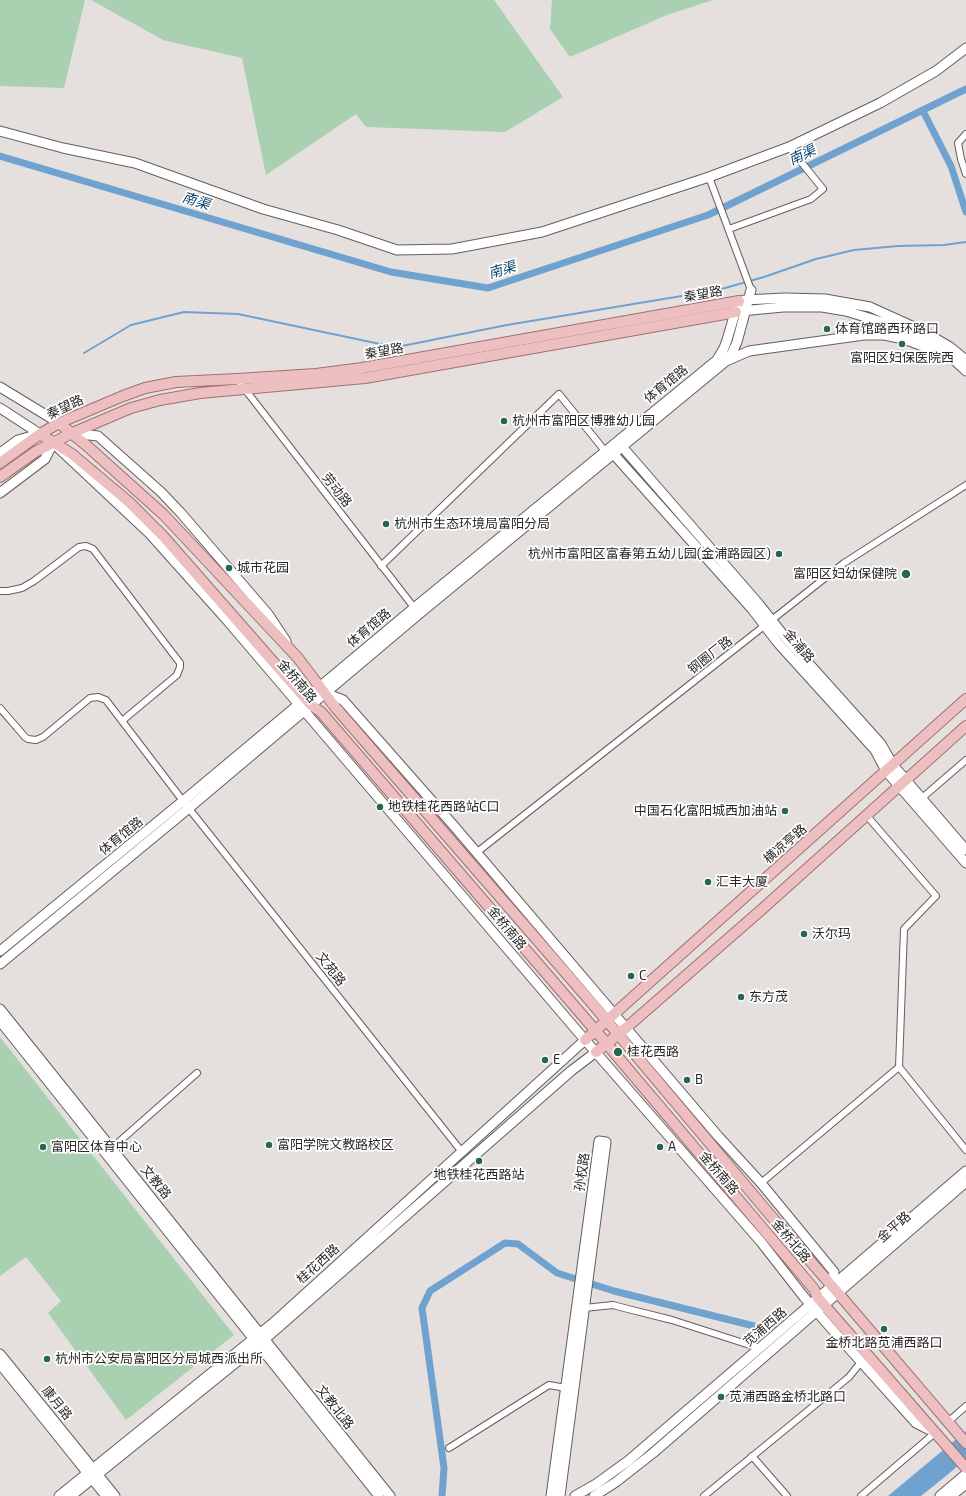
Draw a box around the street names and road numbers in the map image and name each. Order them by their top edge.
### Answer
street label: 秦望路 [682,283,724,305]
street label: 秦望路 [363,340,405,362]
street label: 体育馆路 [641,362,691,406]
street label: 秦望路 [44,392,86,422]
street label: 劳动路 [319,470,355,510]
street label: 体育馆路 [344,605,394,651]
street label: 金浦路 [780,626,818,666]
street label: 钢圈厂路 [685,633,735,677]
street label: 金桥南路 [274,656,320,706]
street label: 体育馆路 [96,814,146,858]
street label: 横凉亭路 [760,821,810,867]
street label: 金桥南路 [484,903,530,953]
street label: 文苑路 [313,949,349,989]
street label: 金桥南路 [696,1148,742,1198]
street label: 孙权路 [572,1152,592,1192]
street label: 文教路 [138,1162,174,1202]
street label: 金平路 [874,1208,914,1246]
street label: 金桥北路 [768,1216,814,1266]
street label: 桂花西路 [293,1241,343,1287]
street label: 苋浦西路 [740,1304,790,1350]
street label: 文教北路 [313,1382,357,1432]
street label: 康月路 [39,1383,75,1423]

